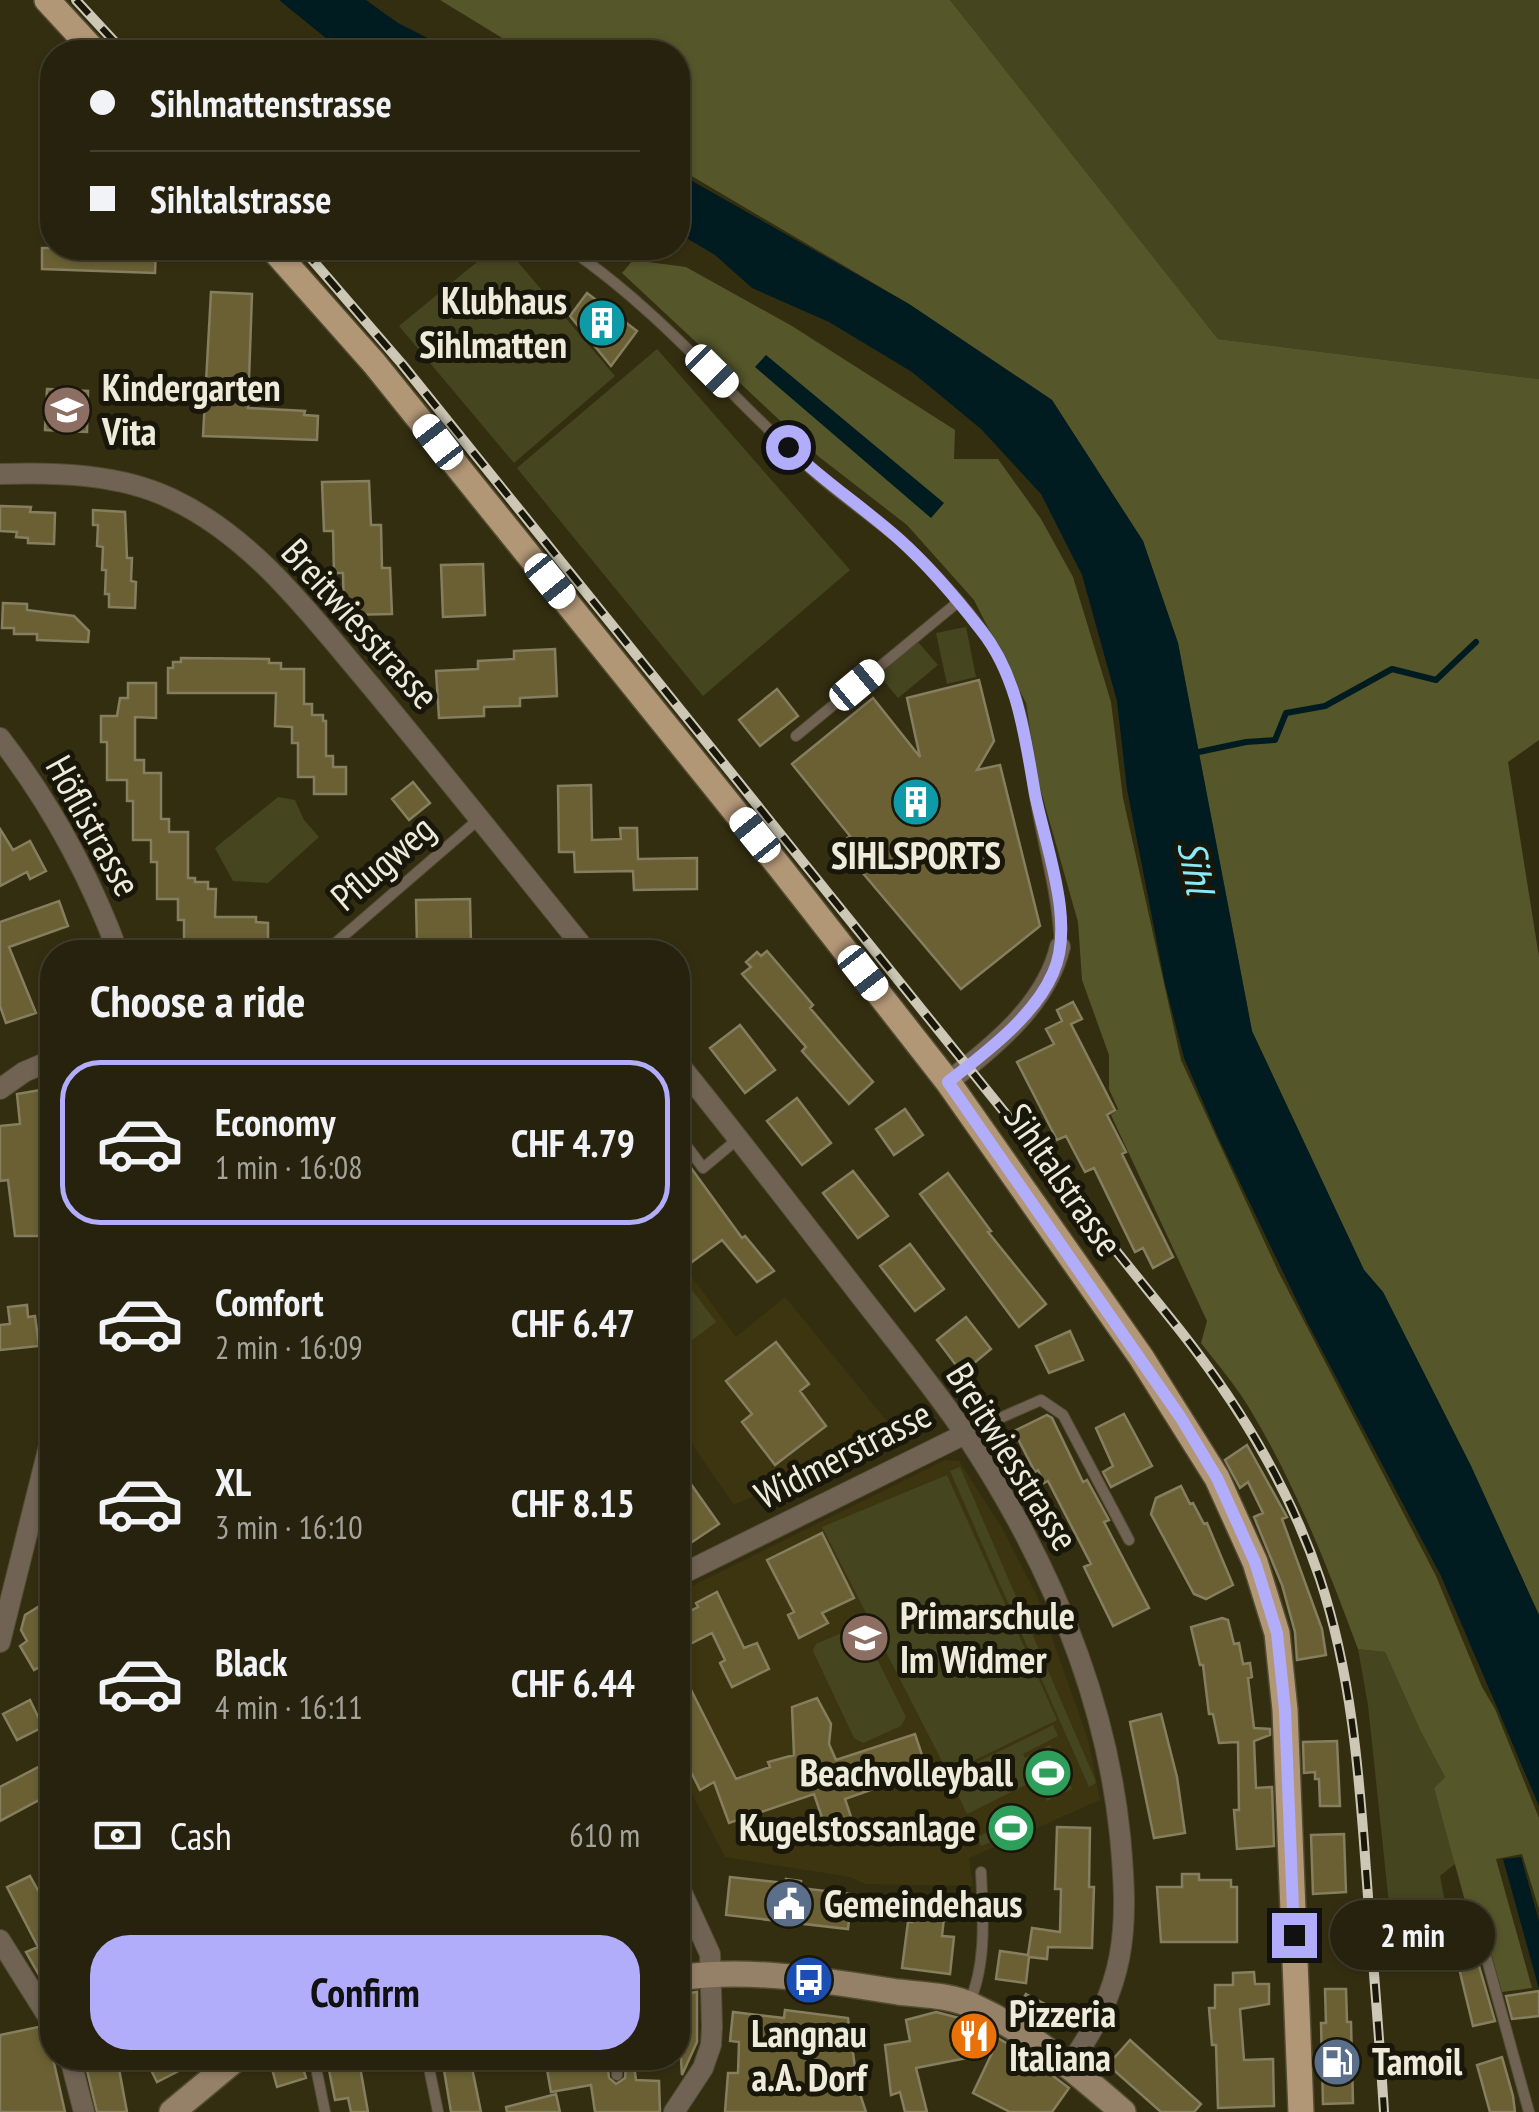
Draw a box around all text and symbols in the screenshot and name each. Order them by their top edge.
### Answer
text: Sihlmattenstrasse [150,78,392,127]
text: Sihltalstrasse [150,174,332,223]
place label: Klubhaus Sihlmatten [419,275,567,368]
building icon: Klubhaus Sihlmatten [576,297,628,349]
car [680,339,744,403]
place label: Kindergarten Vita [101,362,281,455]
school or university icon: Kindergarten Vita [41,384,93,436]
car [408,409,468,475]
route start [766,425,811,470]
street label: Breitwiesstrasse [272,528,450,718]
car [519,548,581,614]
car [824,654,890,716]
street label: Höflistrasse [36,746,153,904]
building icon: SIHLSPORTS [890,776,942,828]
car [724,802,786,868]
street label: Pflugweg [320,803,444,920]
place label: SIHLSPORTS [831,830,1001,879]
water label: Sihl [1166,836,1228,901]
car [833,940,893,1006]
text: Choose a ride [90,971,305,1029]
street label: Sihltalstrasse [994,1093,1134,1265]
text: Economy [215,1097,335,1146]
icon: car [95,1098,185,1188]
text: CHF 4.79 [511,1118,635,1167]
text: 1 min · 16:08 [215,1146,363,1188]
text: Comfort [215,1277,324,1326]
icon: car [95,1278,185,1368]
text: CHF 6.47 [511,1298,635,1347]
text: 2 min · 16:09 [215,1326,363,1368]
street label: Breitwiesstrasse [936,1353,1090,1559]
street label: Widmerstrasse [746,1388,939,1519]
text: XL [215,1457,251,1506]
icon: car [95,1458,185,1548]
text: CHF 8.15 [511,1478,635,1527]
text: 3 min · 16:10 [215,1506,363,1548]
place label: Primarschule Im Widmer [900,1590,1075,1683]
school or university icon: Primarschule Im Widmer [839,1612,891,1664]
text: Black [215,1637,288,1686]
icon: car [95,1638,185,1728]
text: CHF 6.44 [511,1658,635,1707]
text: 4 min · 16:11 [215,1686,363,1728]
place label: Beachvolleyball [800,1747,1014,1796]
sports icon: Beachvolleyball [1022,1747,1074,1799]
place label: Kugelstossanlage [739,1802,976,1851]
sports icon: Kugelstossanlage [985,1802,1037,1854]
icon: cash [90,1808,145,1863]
text: Cash [170,1811,232,1860]
text: 610 m [569,1814,640,1856]
public building icon: Gemeindehaus [763,1878,815,1930]
place label: Gemeindehaus [824,1878,1023,1927]
callout: 2 min [1329,1900,1494,1970]
route end [1272,1913,1317,1958]
text: 2 min [1380,1914,1445,1956]
button: Confirm [90,1935,640,2050]
bus stop icon: Langnau a.A. Dorf [783,1954,835,2006]
place label: Pizzeria Italiana [1009,1988,1116,2081]
place label: Langnau a.A. Dorf [751,2008,868,2101]
restaurant icon: Pizzeria Italiana [948,2010,1000,2062]
fuel station icon: Tamoil [1311,2036,1363,2088]
place label: Tamoil [1372,2036,1463,2085]

